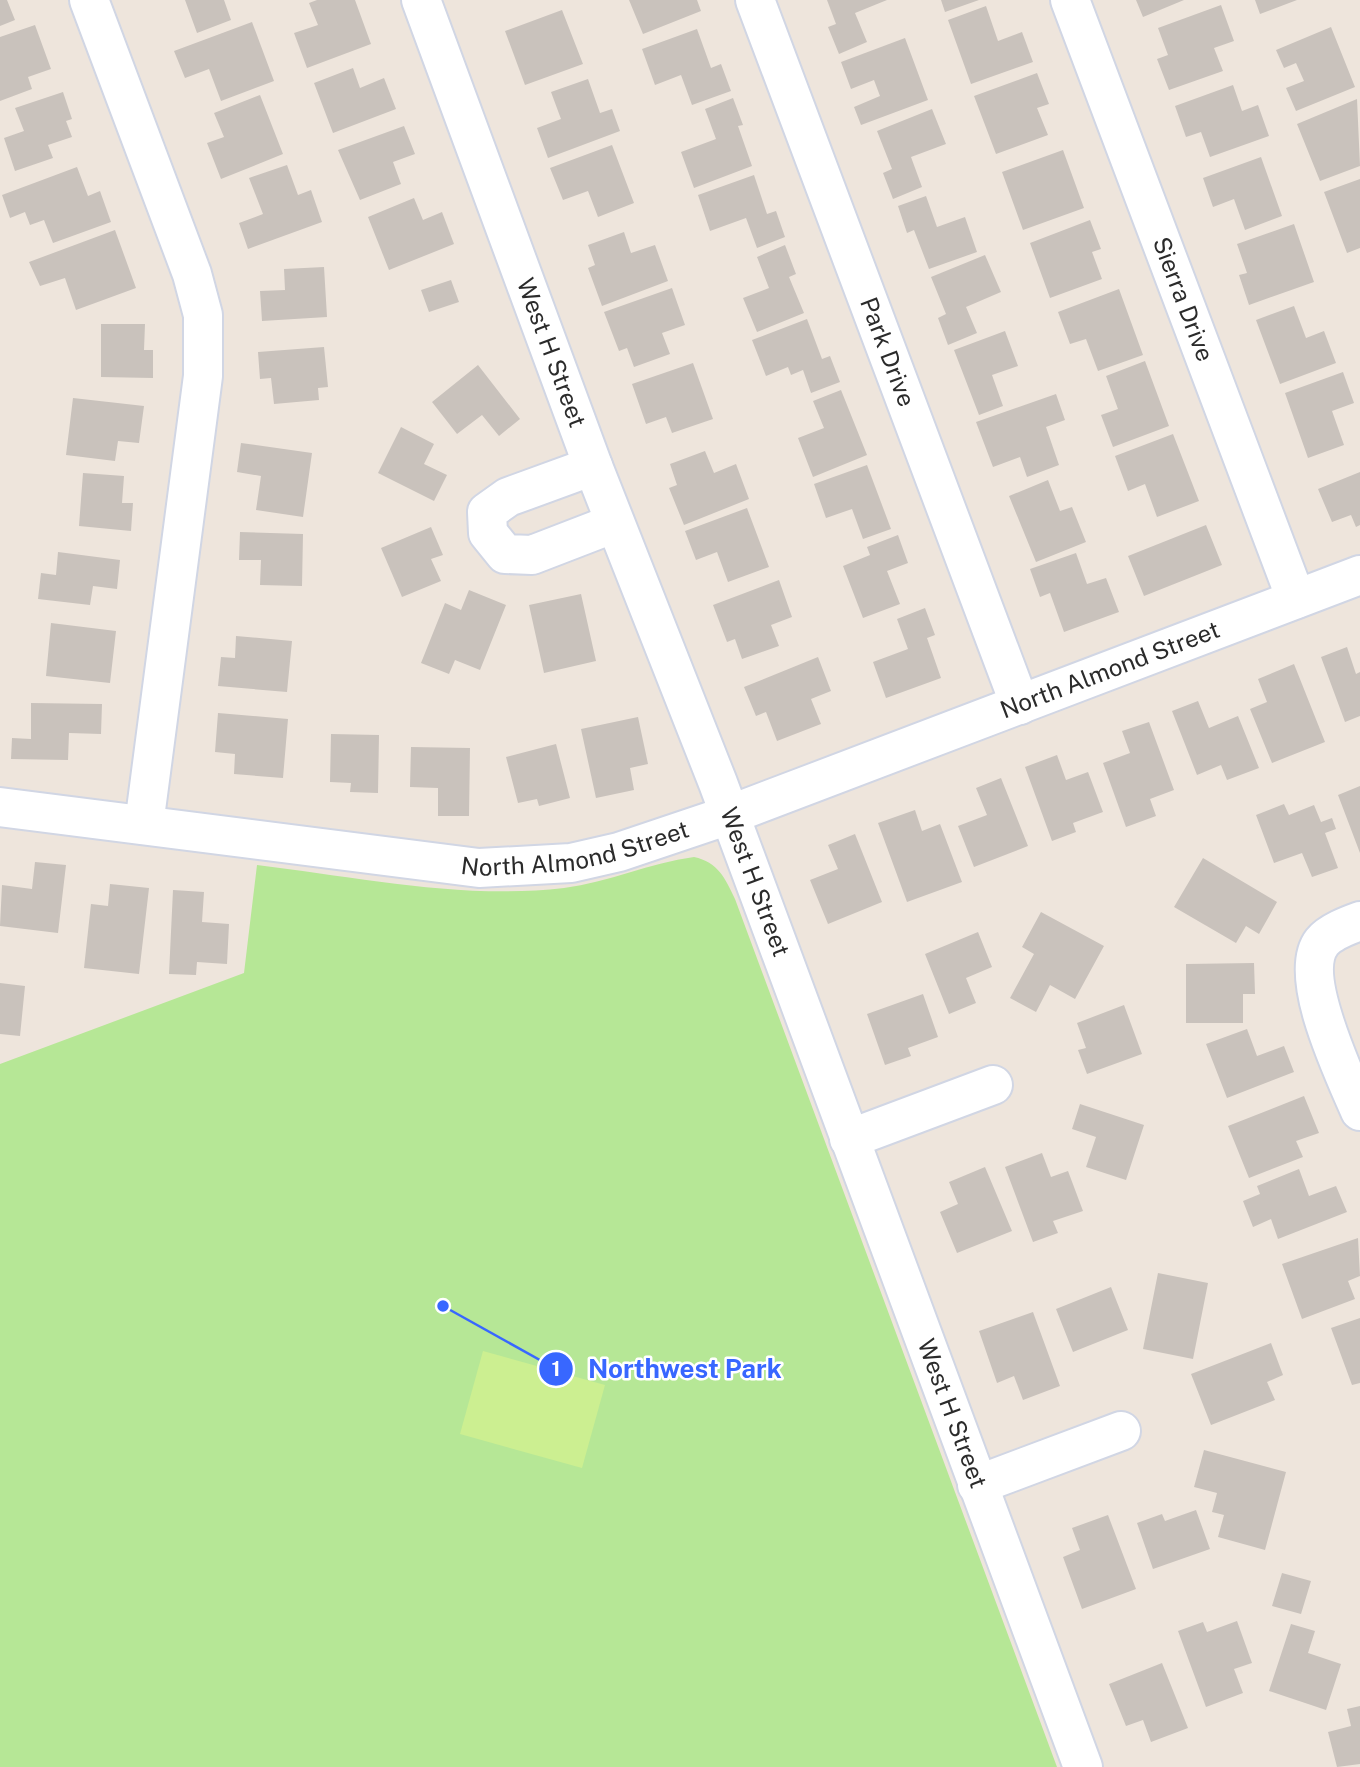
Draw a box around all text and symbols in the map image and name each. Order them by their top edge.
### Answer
street label: Sierra Drive [1148,233,1220,365]
street label: West H Street [512,274,592,431]
street label: Park Drive [855,293,921,410]
street label: North Almond Street [996,615,1223,724]
street label: West H Street [715,803,796,960]
street label: North Almond Street [459,815,692,881]
street label: West H Street [912,1335,993,1492]
callout: Northwest Park [539,1346,796,1393]
text: Northwest Park [588,1353,782,1384]
text: 1 [552,1356,561,1381]

